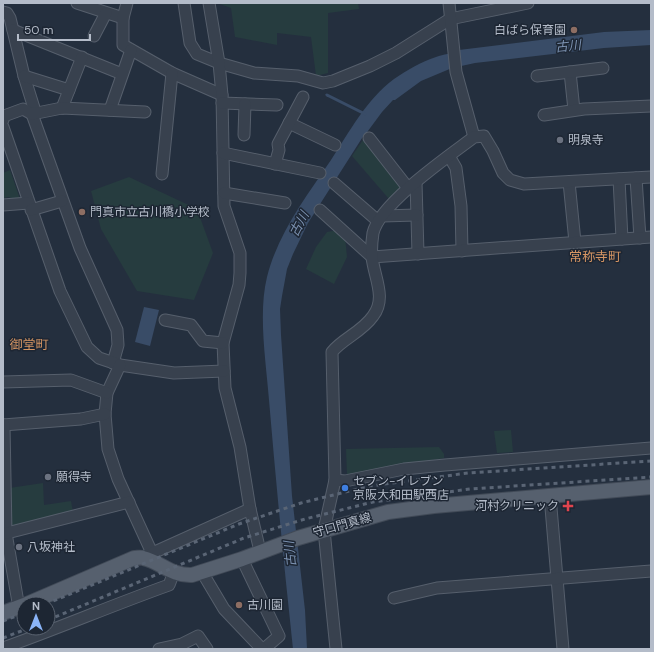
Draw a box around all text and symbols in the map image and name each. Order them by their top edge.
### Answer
scale bar [18,16,90,42]
text: 50 m [24,22,53,38]
place label: 白ばら保育園 [494,22,566,38]
marker: 白ばら保育園 [569,25,579,35]
water label: 古川 [554,36,584,56]
place label: 明泉寺 [568,132,604,148]
marker: 明泉寺 [555,135,565,145]
place label: 門真市立古川橋小学校 [90,204,210,220]
marker: 門真市立古川橋小学校 [77,207,87,217]
water label: 古川 [285,207,314,239]
district label: 常称寺町 [569,248,621,265]
district label: 御堂町 [9,336,49,353]
place label: 願得寺 [56,469,92,485]
marker: 願得寺 [43,472,53,482]
place label: セブン-イレブン 京阪大和田駅西店 [353,473,449,503]
marker: セブン-イレブン 京阪大和田駅西店 [340,483,350,493]
place label: 河村クリニック [475,498,559,514]
marker: 河村クリニック [562,500,574,512]
street label: 守口門真線 [311,509,373,541]
water label: 古川 [280,538,300,568]
place label: 八坂神社 [27,539,75,555]
marker: 八坂神社 [14,542,24,552]
north arrow [16,596,56,636]
place label: 古川園 [247,597,283,613]
text: N [32,599,40,613]
marker: 古川園 [234,600,244,610]

